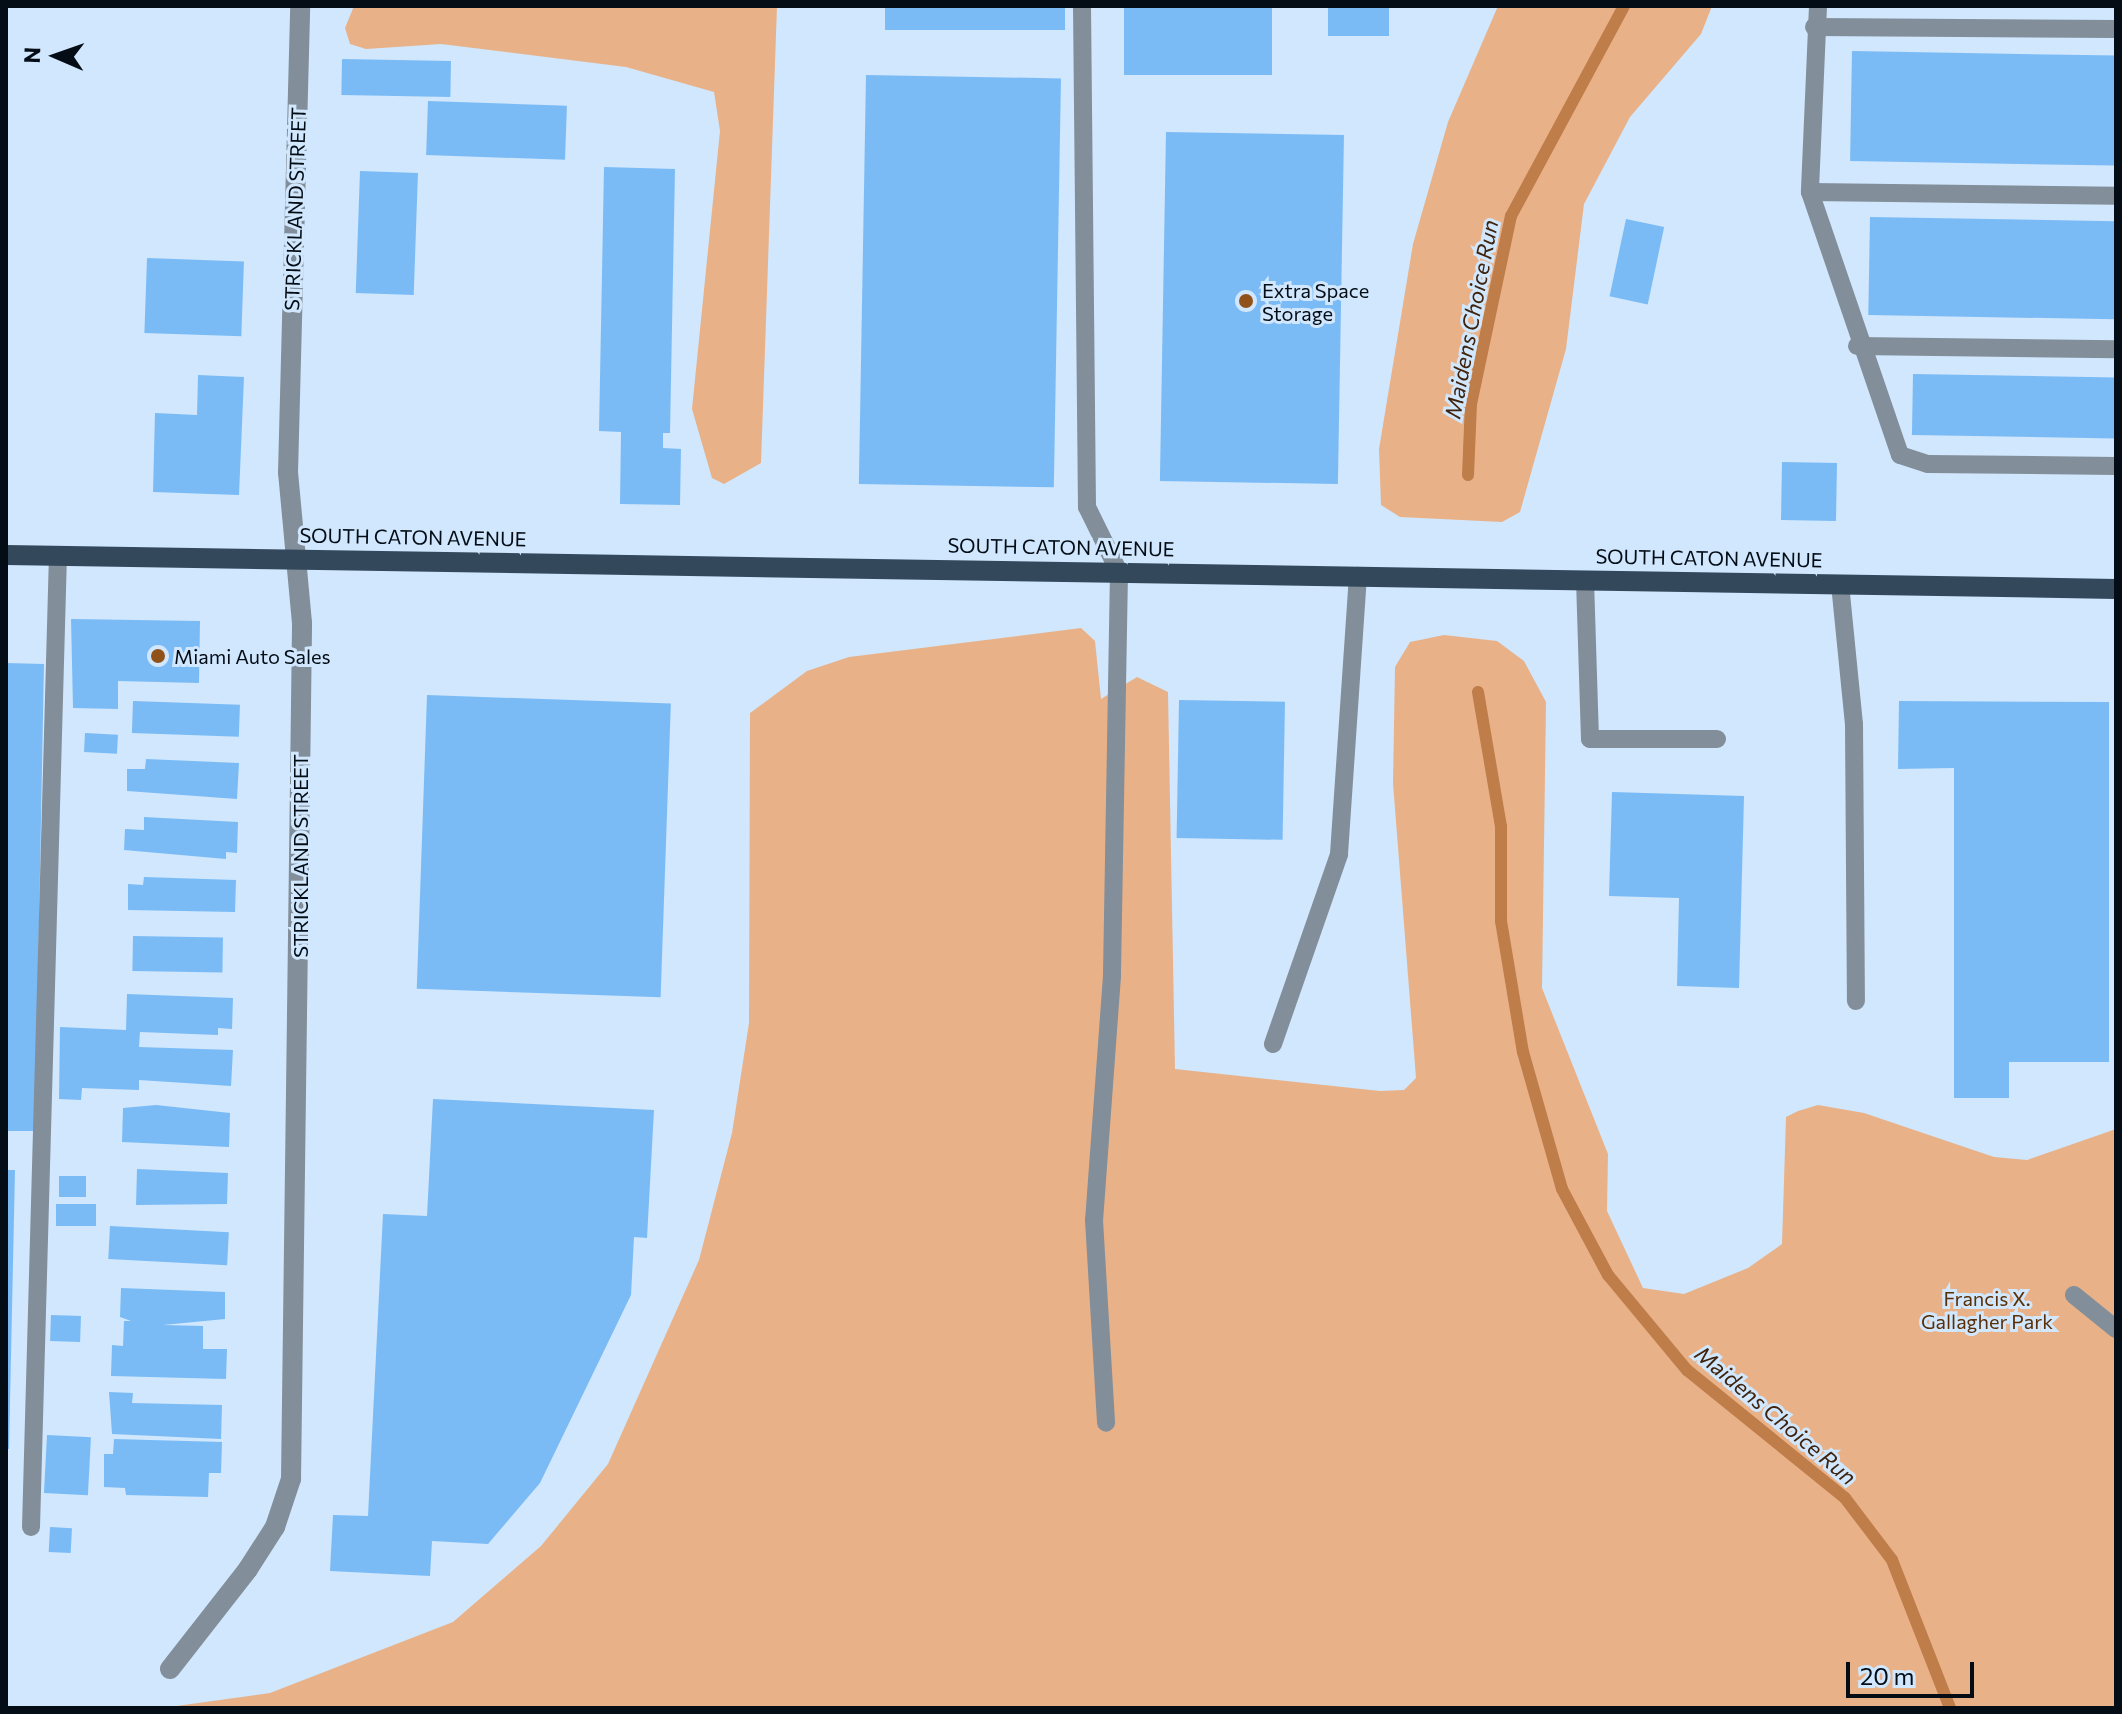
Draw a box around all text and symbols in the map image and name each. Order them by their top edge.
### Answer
north arrow [16,16,96,96]
text: N [18,46,45,64]
street label: STRICKLAND STREET [279,107,311,311]
water label: Maidens Choice Run [1439,217,1503,421]
place label: Extra Space Storage [1262,278,1369,325]
marker: Extra Space Storage [1237,292,1255,310]
street label: SOUTH CATON AVENUE [299,523,527,551]
street label: SOUTH CATON AVENUE [947,533,1175,561]
street label: SOUTH CATON AVENUE [1595,544,1823,572]
place label: Miami Auto Sales [174,644,331,668]
marker: Miami Auto Sales [149,647,167,665]
street label: STRICKLAND STREET [288,754,312,958]
park label: Francis X. Gallagher Park [1921,1286,2053,1333]
water label: Maidens Choice Run [1690,1340,1862,1490]
scale bar [1850,1646,1978,1696]
text: 20 m [1860,1661,1914,1690]

